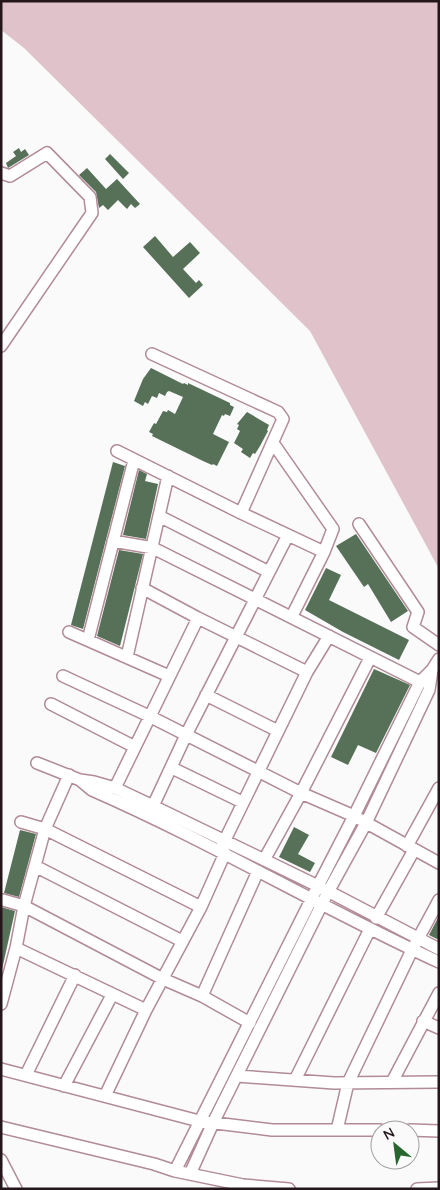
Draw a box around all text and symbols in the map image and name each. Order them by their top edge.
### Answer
north arrow [370,1120,420,1170]
text: N [380,1123,398,1144]

